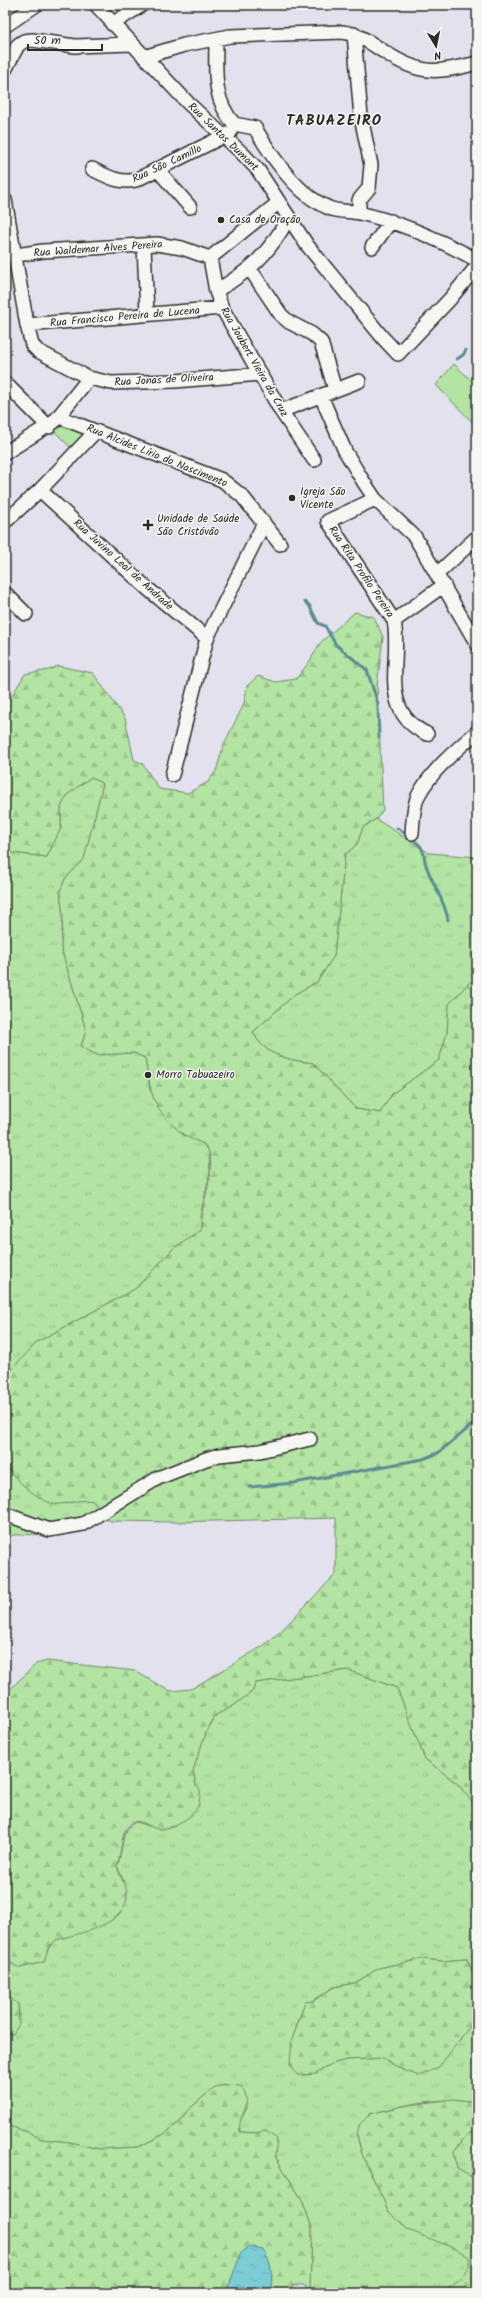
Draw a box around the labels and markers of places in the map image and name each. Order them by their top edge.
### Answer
place label: Casa de Oração [229,211,301,229]
marker: Casa de Oração [216,215,226,225]
place label: Igreja São Vicente [300,483,346,514]
marker: Igreja São Vicente [287,493,297,503]
place label: Unidade de Saúde São Cristóvão [157,510,239,541]
marker: Unidade de Saúde São Cristóvão [142,519,154,531]
place label: Morro Tabuazeiro [156,1066,235,1084]
marker: Morro Tabuazeiro [143,1070,153,1080]

